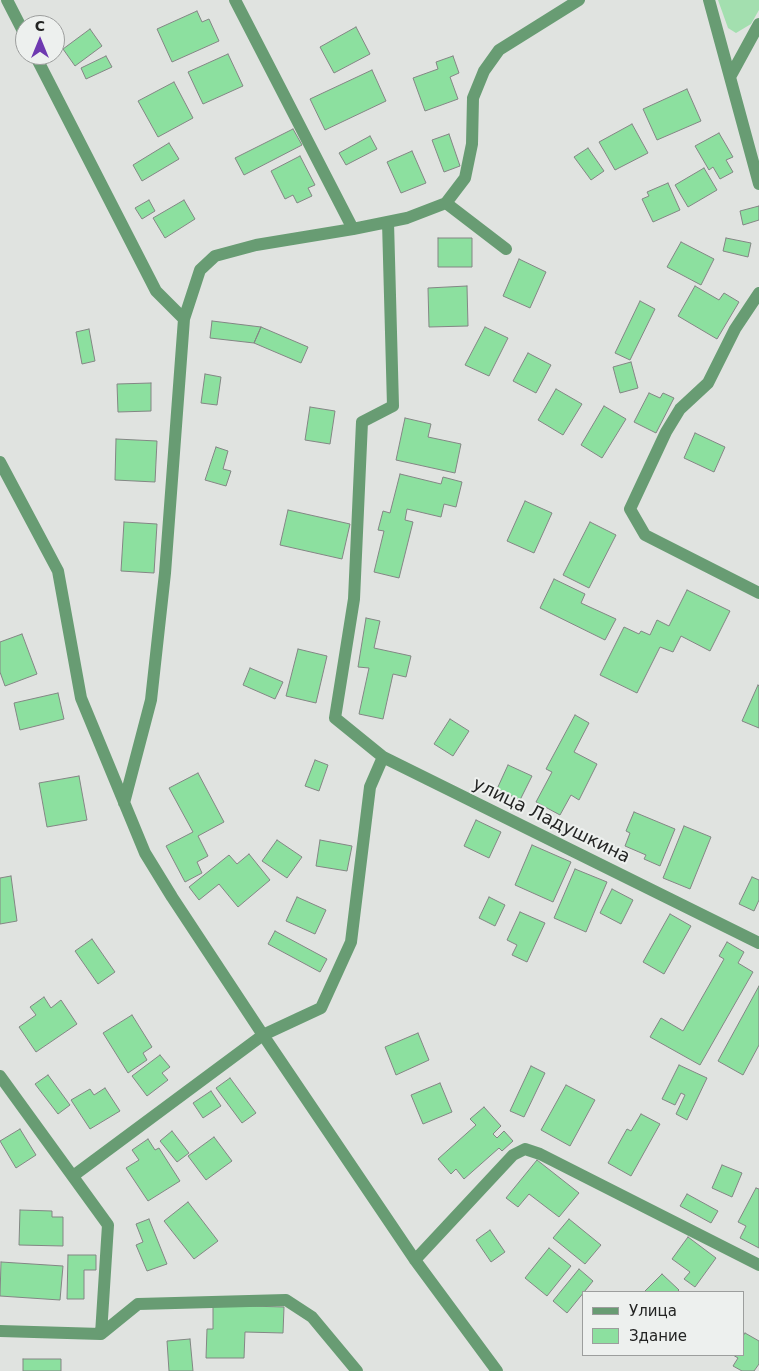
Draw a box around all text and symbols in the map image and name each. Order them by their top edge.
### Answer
north arrow [15,15,65,65]
text: С [35,18,45,34]
street label: улица Ладушкина [469,774,633,868]
legend [582,1291,744,1356]
text: Улица [629,1302,677,1320]
text: Здание [629,1327,687,1345]

